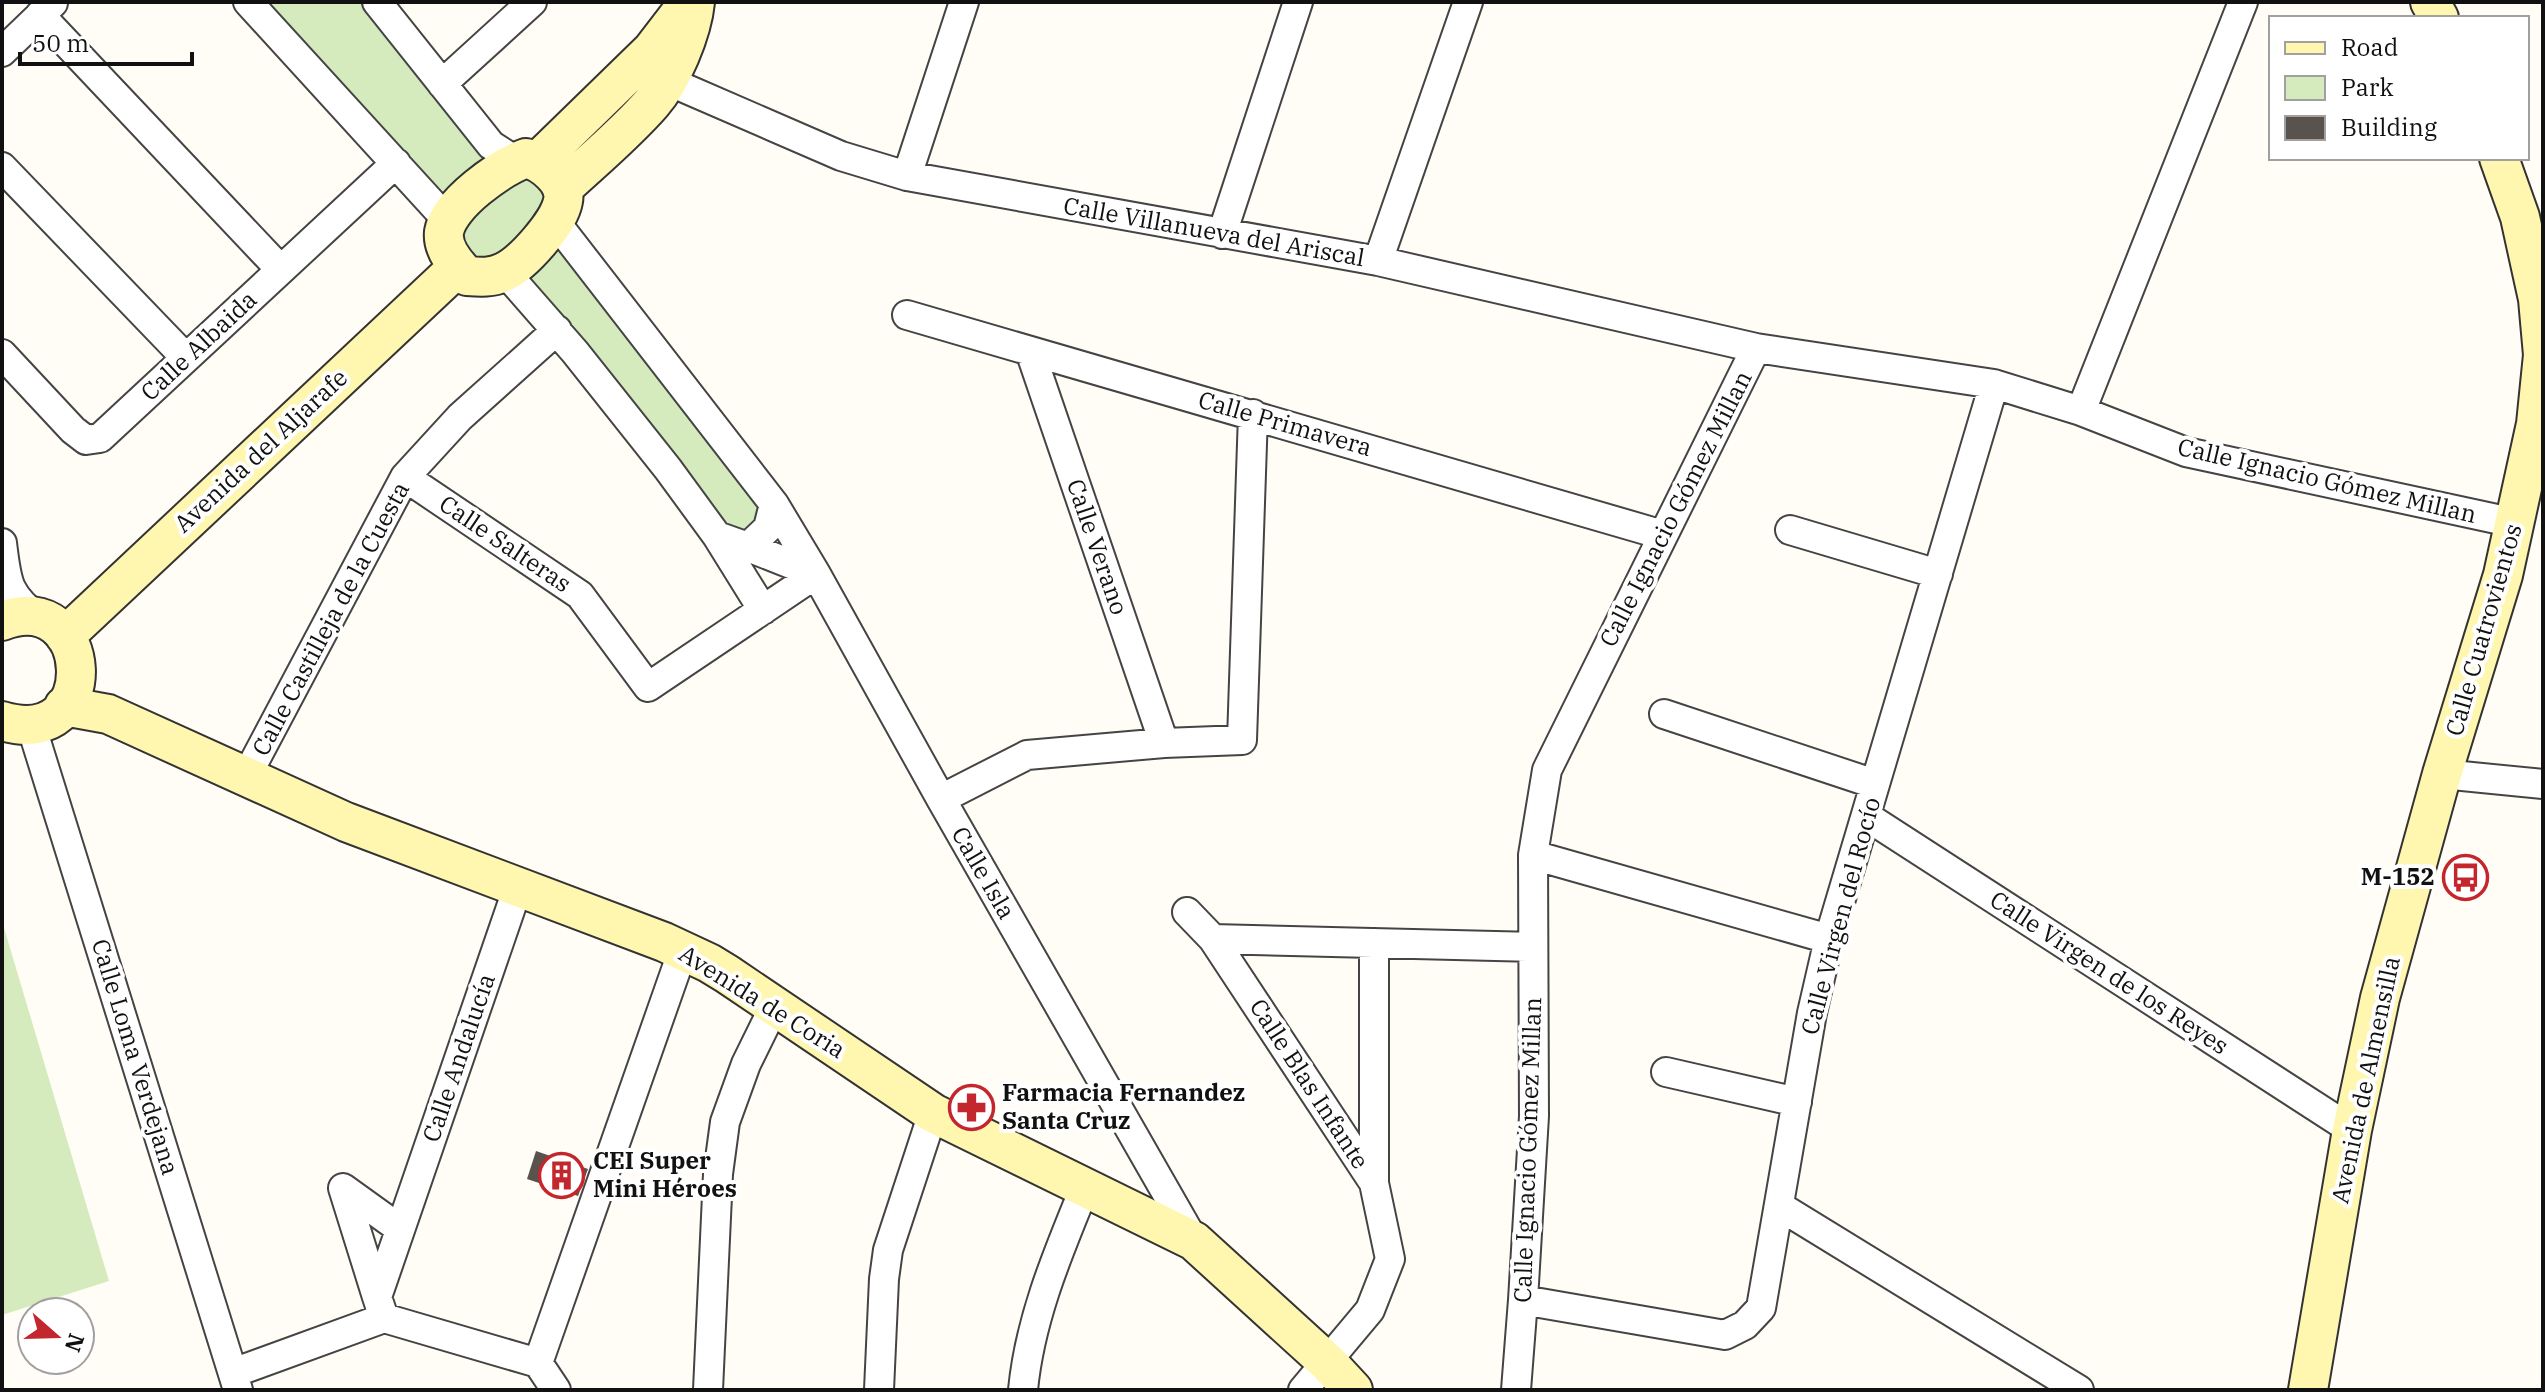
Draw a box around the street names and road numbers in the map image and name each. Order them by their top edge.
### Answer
street label: Calle Villanueva del Ariscal [1061,189,1367,273]
street label: Calle Albaida [133,283,263,407]
street label: Avenida del Aljarafe [167,361,354,539]
street label: Calle Ignacio Gómez Millan [1591,365,1759,652]
street label: Calle Primavera [1195,383,1376,463]
street label: Calle Ignacio Gómez Millan [2175,430,2480,530]
street label: Calle Verano [1060,475,1136,619]
street label: Calle Castilleja de la Cuesta [244,476,416,761]
street label: Calle Salteras [433,487,578,599]
street label: Calle Cuatrovientos [2437,520,2529,740]
street label: Calle Virgen del Rocío [1793,793,1887,1038]
street label: Calle Isla [945,821,1023,924]
street label: Calle Virgen de los Reyes [1984,883,2235,1061]
street label: Calle Loma Verdejana [85,935,187,1179]
street label: Avenida de Coria [673,937,852,1065]
street label: Avenida de Almensilla [2323,953,2407,1206]
street label: Calle Andalucía [414,969,502,1146]
street label: Calle Blas Infante [1243,992,1377,1175]
street label: Calle Ignacio Gómez Millan [1506,997,1548,1303]

